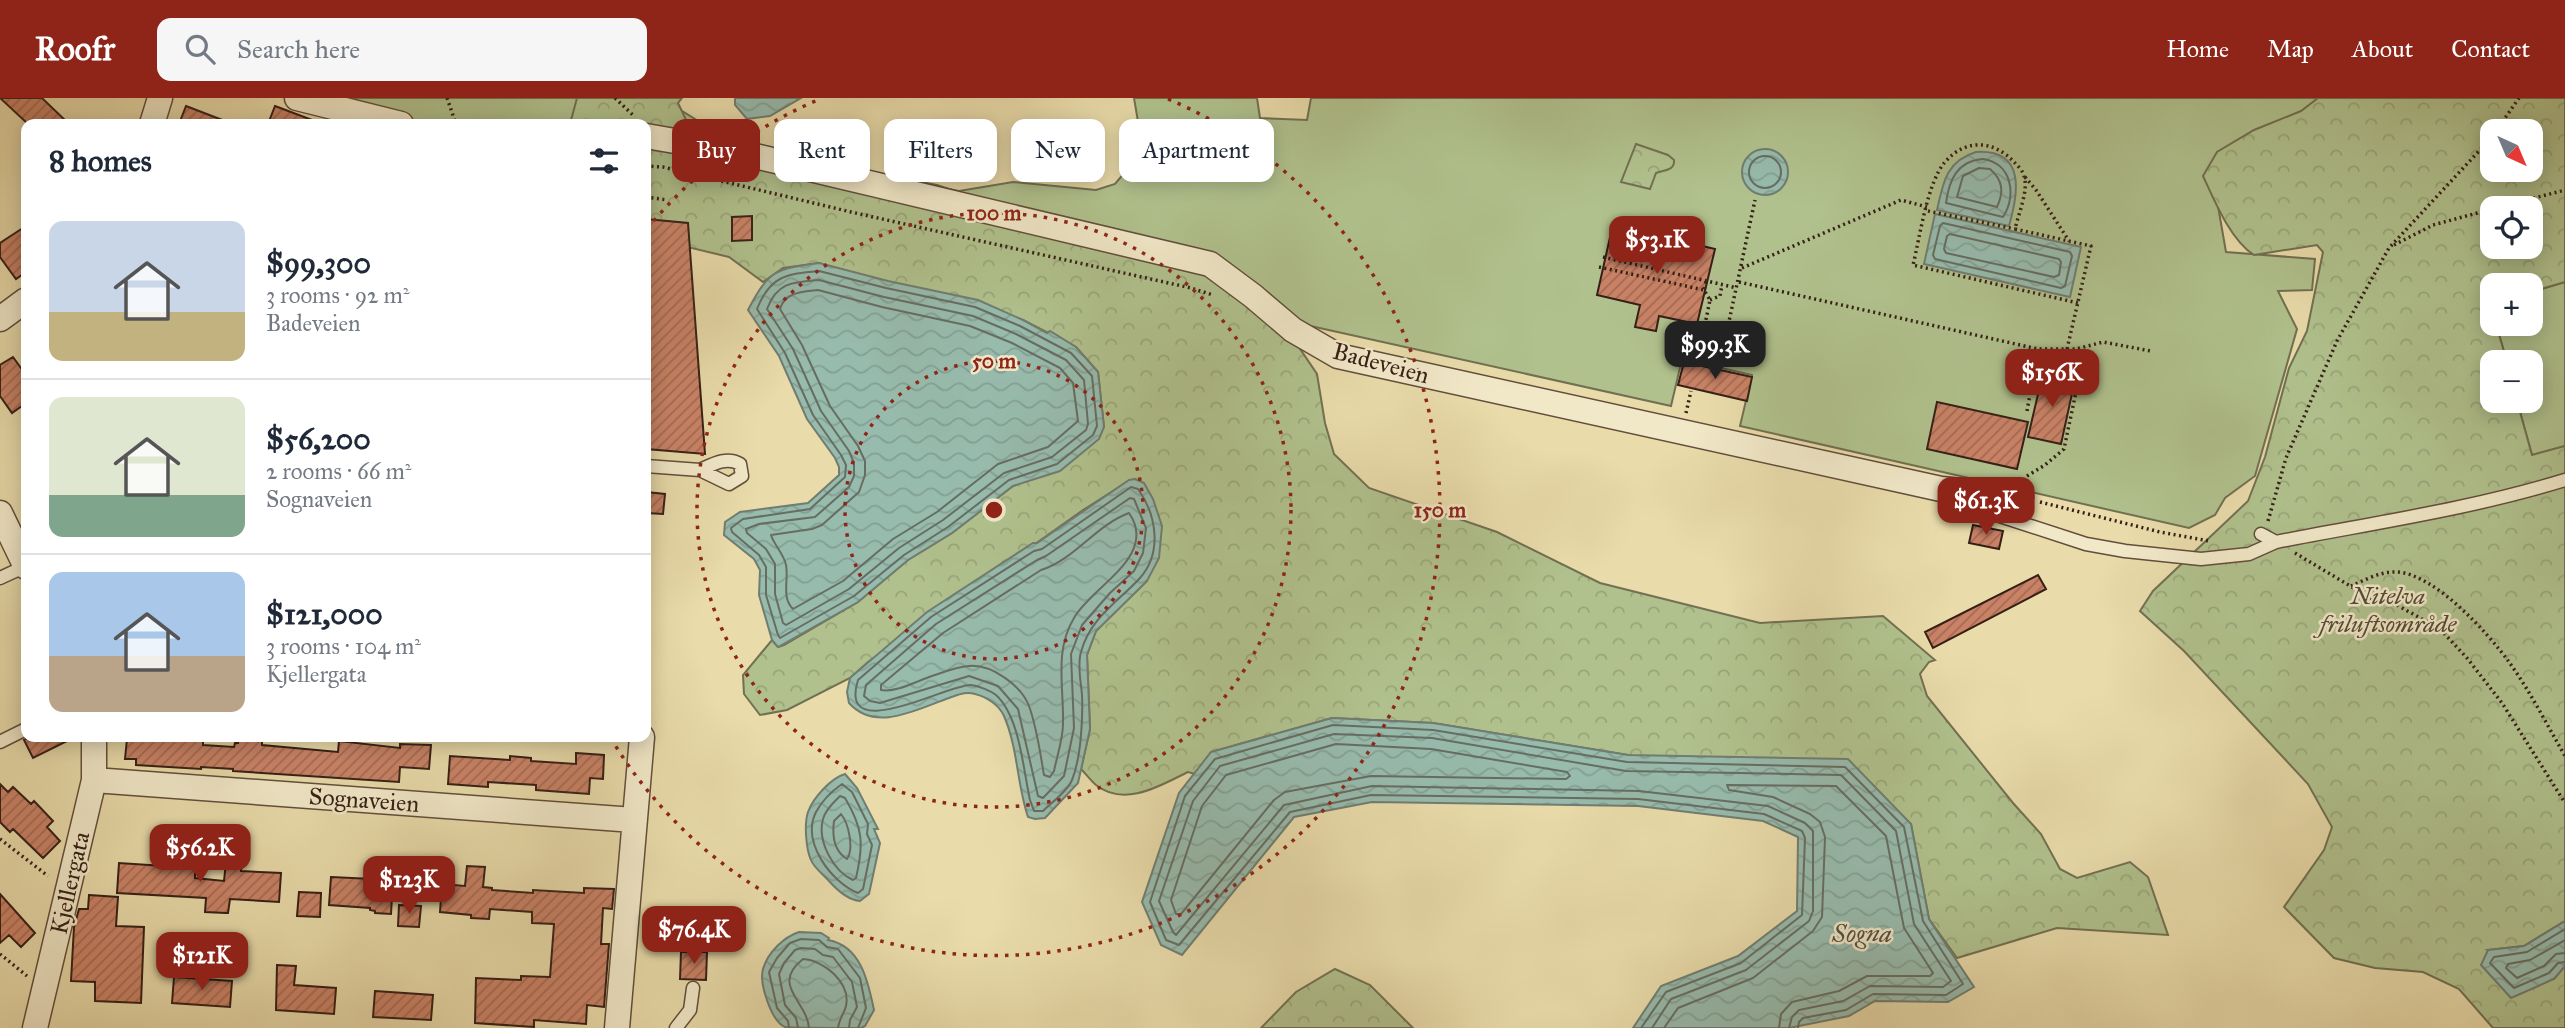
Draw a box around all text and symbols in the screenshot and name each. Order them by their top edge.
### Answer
search box [157,18,647,81]
text: Roofr [35,29,115,69]
icon: search [181,30,219,68]
text: Search here [237,33,360,65]
text: Home [2166,34,2229,64]
text: Map [2267,34,2314,64]
text: About [2352,34,2413,64]
text: Contact [2451,34,2530,64]
chip: Buy [672,119,760,182]
chip: Rent [774,119,870,182]
chip: Filters [884,119,997,182]
chip: New [1011,119,1105,182]
chip: Apartment [1119,119,1274,182]
north arrow [2480,119,2543,182]
map controls [2480,119,2543,413]
icon: filters [585,142,623,180]
text: 8 homes [49,143,152,179]
button: locate [2480,196,2543,259]
text: 100 m [967,200,1022,226]
pin: $53.1K [1600,216,1714,276]
text: $53.1K [1625,225,1689,253]
text: $99,300 [266,245,371,281]
icon: home [105,249,189,333]
button: + [2480,273,2543,336]
text: 3 rooms · 92 m² [266,281,409,309]
text: Badeveien [266,309,361,337]
pin: $99.3K [1658,322,1772,381]
text: $99.3K [1681,330,1749,358]
street label: Badeveien [1329,336,1433,390]
text: 50 m [972,348,1016,374]
pin: $156K [2003,350,2101,409]
button: − [2480,350,2543,413]
text: $156K [2021,358,2083,386]
text: $56,200 [266,421,371,457]
icon: home [105,425,189,509]
text: 2 rooms · 66 m² [266,457,411,485]
pin: $61.3K [1929,478,2043,537]
text: Sognaveien [266,485,372,513]
text: $61.3K [1954,486,2018,514]
text: 150 m [1414,497,1466,523]
centre of rings [982,498,1006,522]
park label: Nitelva friluftsområde [2313,581,2457,639]
text: $121,000 [266,596,383,632]
icon: home [105,600,189,684]
text: 3 rooms · 104 m² [266,632,421,660]
text: Kjellergata [266,660,366,688]
street label: Sognaveien [308,781,420,819]
pin: $56.2K [143,824,257,884]
street label: Kjellergata [44,828,97,937]
text: $56.2K [166,833,234,861]
pin: $123K [360,856,458,916]
text: $123K [379,865,439,893]
pin: $76.4K [637,906,751,966]
text: $76.4K [658,915,730,943]
water label: Sogna [1831,917,1892,949]
pin: $121K [153,932,251,992]
text: $121K [172,941,232,969]

